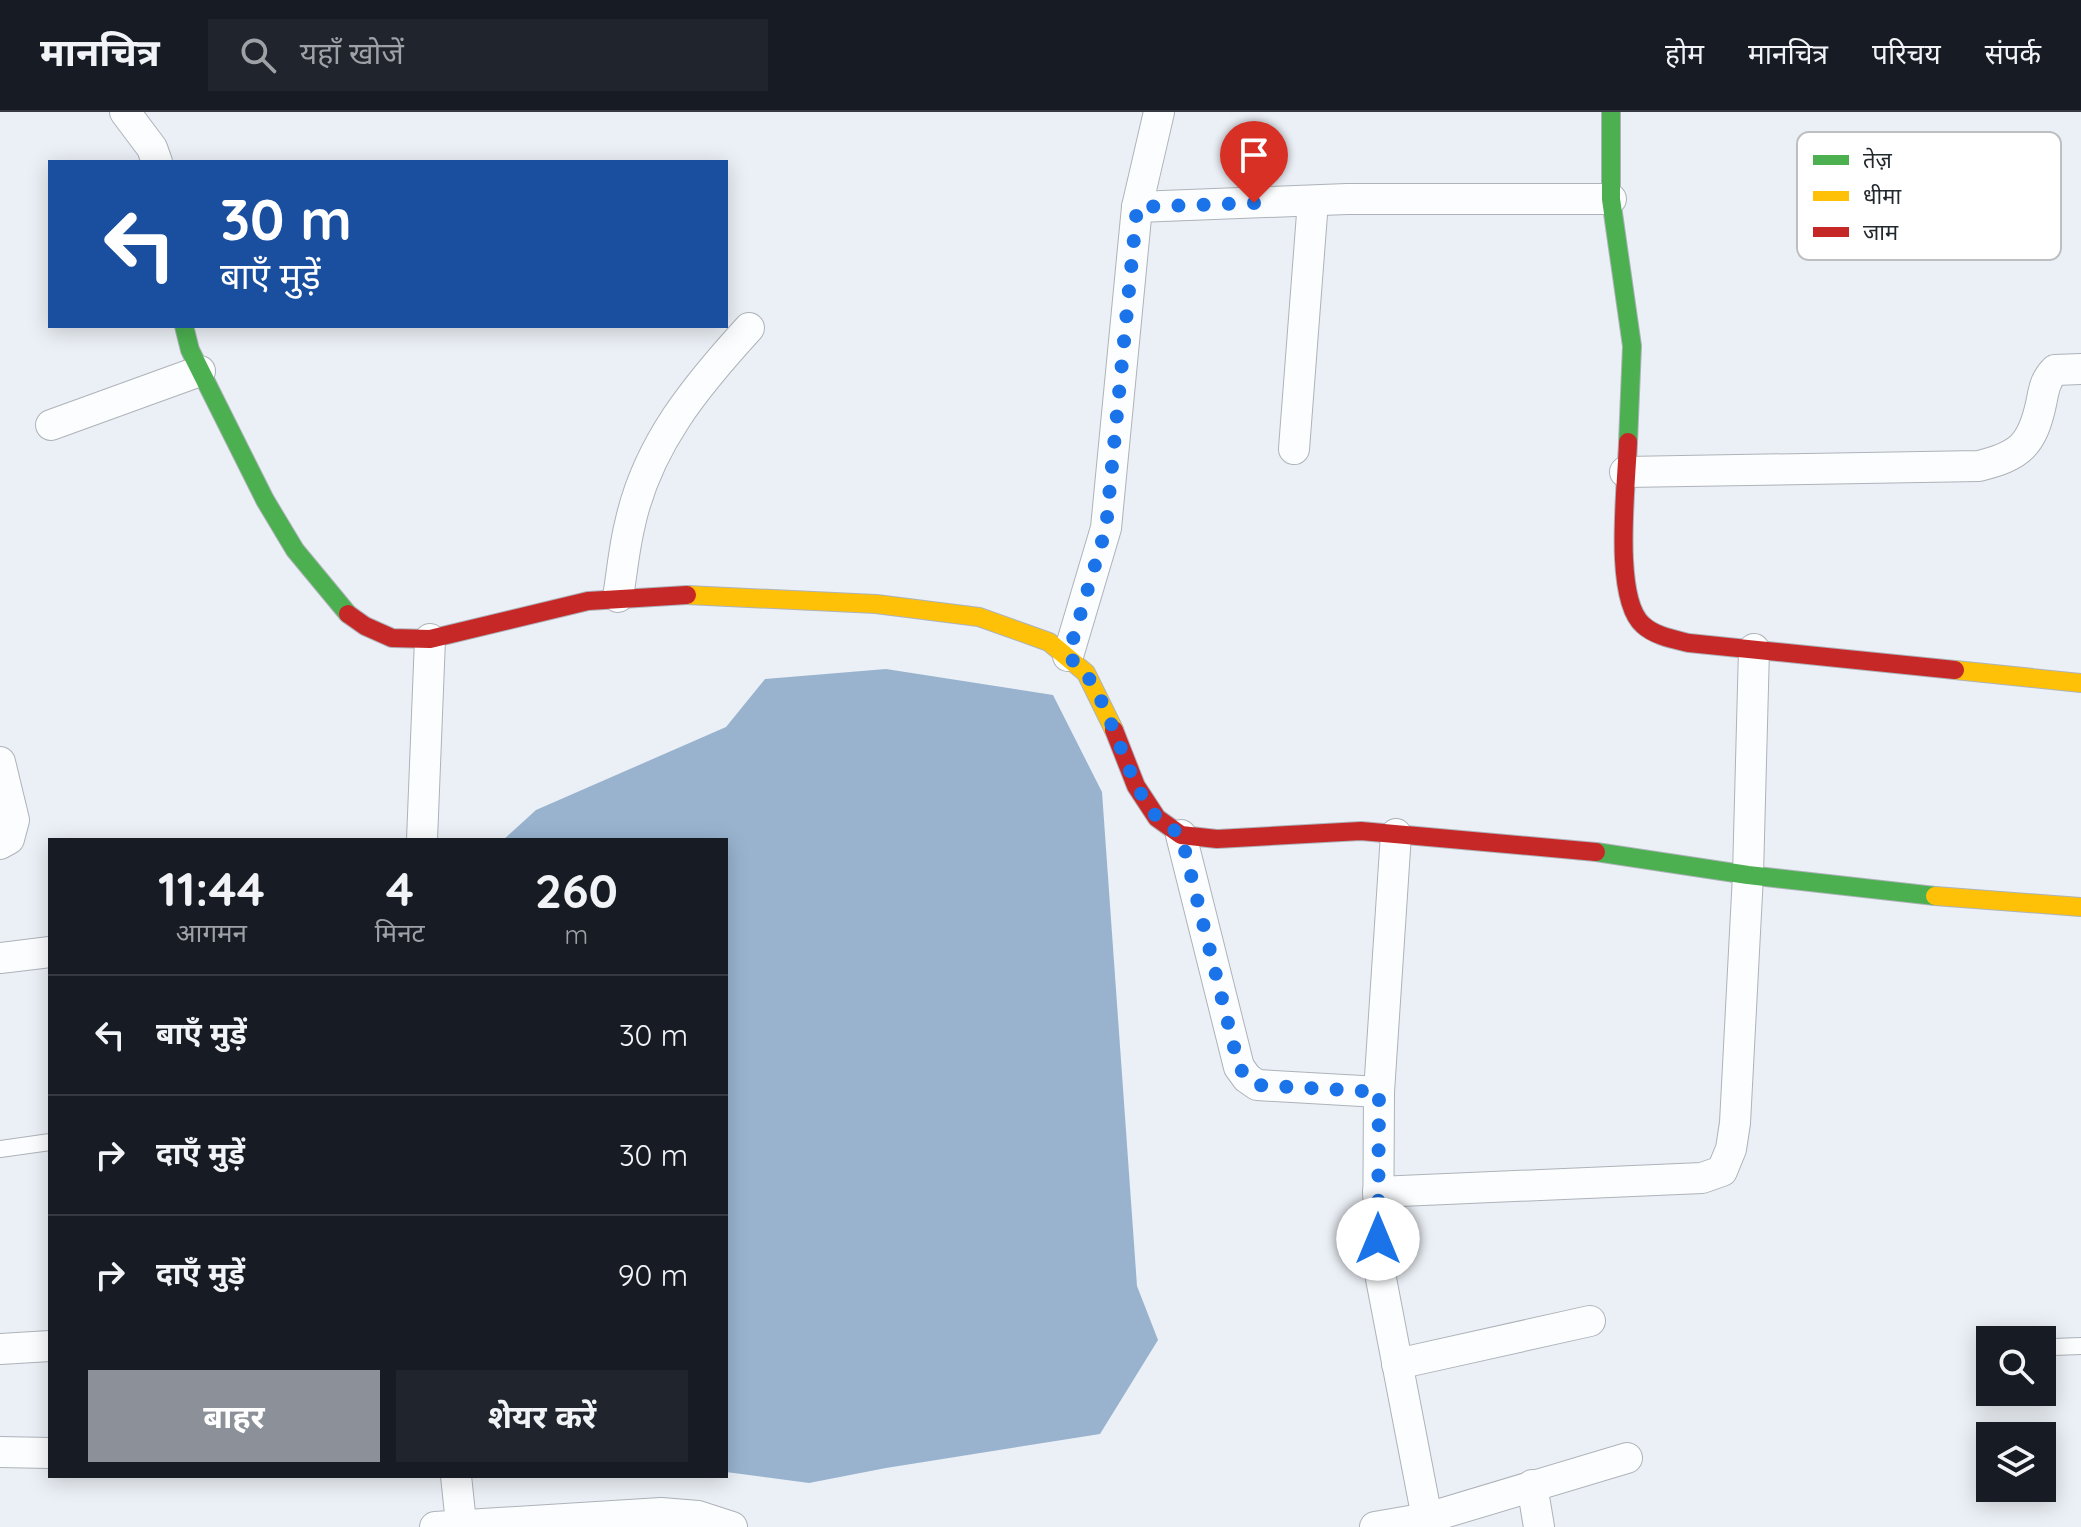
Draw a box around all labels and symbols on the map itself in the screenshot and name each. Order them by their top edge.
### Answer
pin [1220,121,1288,203]
legend [1797,132,2061,260]
text: तेज़ [1863,146,1893,174]
text: धीमा [1863,182,1901,210]
text: जाम [1863,218,1899,246]
position arrow [1336,1197,1420,1281]

